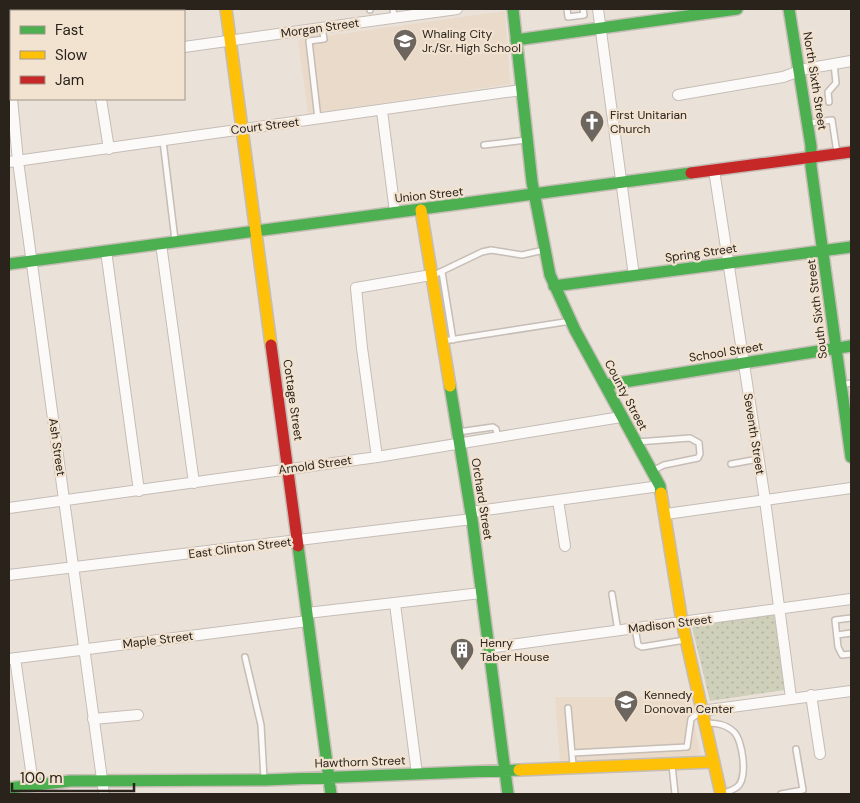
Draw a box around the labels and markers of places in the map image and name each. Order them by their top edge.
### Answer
place label: Whaling City Jr./Sr. High School [422,26,521,56]
school or university icon: Whaling City Jr./Sr. High School [392,28,418,62]
place label: First Unitarian Church [610,107,687,137]
church icon: First Unitarian Church [579,109,605,143]
place label: Henry Taber House [480,635,550,665]
building icon: Henry Taber House [449,637,475,671]
place label: Kennedy Donovan Center [644,687,734,717]
school or university icon: Kennedy Donovan Center [613,689,639,723]

